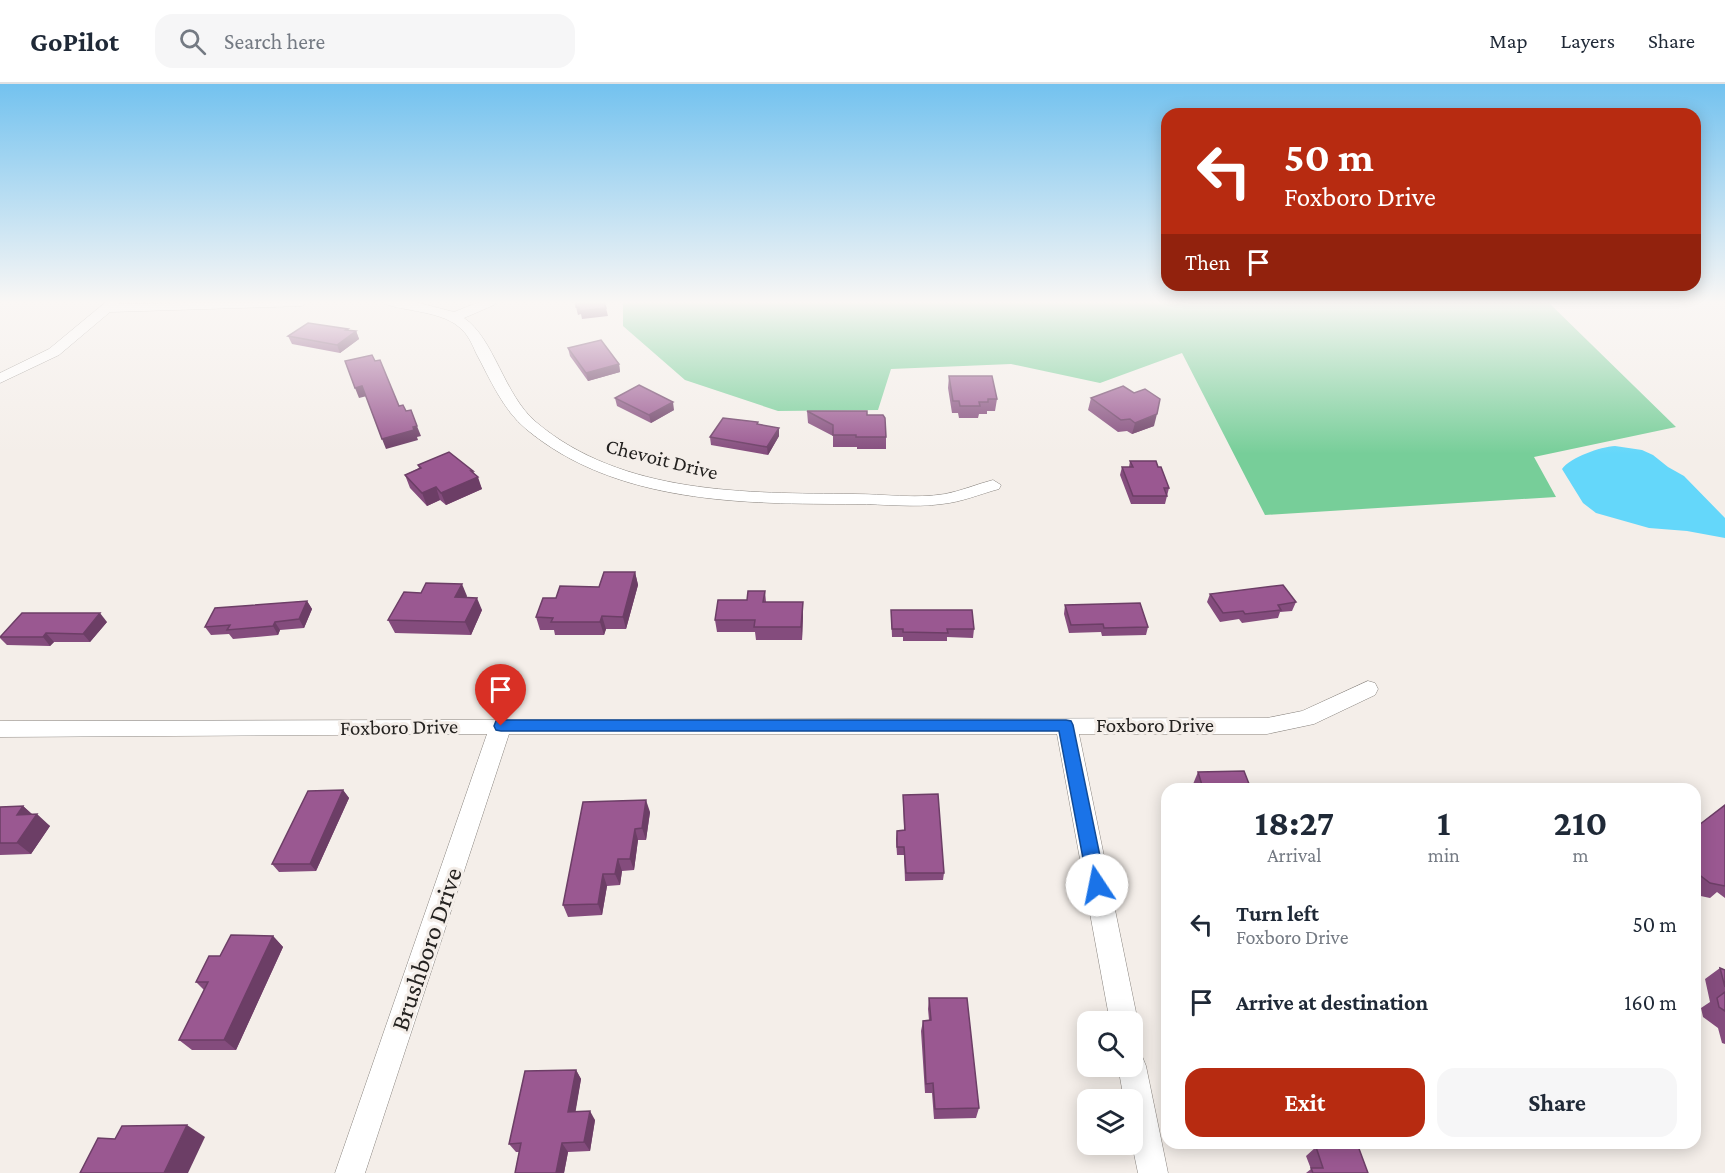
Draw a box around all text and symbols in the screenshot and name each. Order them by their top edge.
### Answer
search box [155,14,575,68]
icon: search [176,25,209,58]
text: GoPilot [30,26,119,57]
text: Search here [224,29,325,54]
text: Map [1489,29,1528,53]
text: Layers [1561,29,1615,53]
text: Share [1648,29,1695,53]
icon: left [1185,132,1263,210]
text: 50 m [1284,133,1374,180]
text: Foxboro Drive [1284,182,1436,212]
icon: arrive [1242,246,1275,279]
text: Then [1185,250,1230,275]
street label: Chevoit Drive [603,433,721,485]
pin [475,664,526,726]
icon: arrive [484,673,517,706]
street label: Foxboro Drive [1096,713,1214,737]
street label: Foxboro Drive [340,714,458,740]
text: 18:27 [1255,803,1334,843]
text: 1 [1437,803,1451,843]
text: 210 [1554,803,1607,843]
text: Arrival [1267,844,1322,866]
text: min [1428,844,1460,866]
text: m [1572,844,1588,866]
position arrow [1065,853,1129,917]
street label: Brushboro Drive [385,864,468,1035]
text: Turn left [1236,901,1319,926]
icon: left [1185,908,1218,941]
text: 50 m [1632,912,1677,937]
text: Foxboro Drive [1236,926,1348,948]
icon: arrive [1185,986,1218,1019]
text: Arrive at destination [1236,990,1428,1015]
text: 160 m [1624,990,1677,1015]
map controls [1077,1011,1143,1155]
button: search [1077,1011,1143,1077]
button: Exit [1185,1068,1425,1137]
button: Share [1437,1068,1677,1137]
button: layers [1077,1089,1143,1155]

